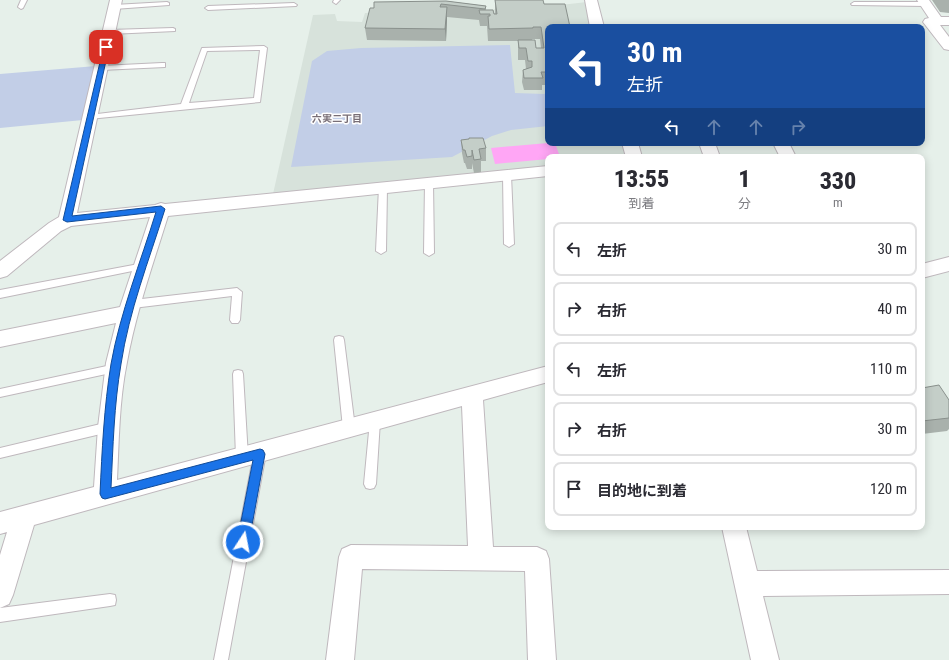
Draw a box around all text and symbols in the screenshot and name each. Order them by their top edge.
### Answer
pin [89,30,123,64]
icon: arrive [95,36,117,58]
text: 30 m [627,36,683,69]
icon: left [561,40,613,92]
text: 左折 [627,74,663,95]
district label: 六実二丁目 [312,113,362,124]
icon: left [661,116,683,138]
icon: ahead [703,116,725,138]
icon: ahead [745,116,767,138]
icon: right [787,116,809,138]
text: 13:55 [614,165,669,193]
text: 1 [738,165,751,193]
text: 330 [820,167,856,195]
text: m [833,195,843,210]
text: 到着 [628,196,654,211]
text: 分 [738,196,751,211]
icon: left [563,238,585,260]
text: 30 m [877,240,907,258]
text: 左折 [597,242,627,260]
icon: right [563,298,585,320]
text: 40 m [877,300,907,318]
text: 右折 [597,302,627,320]
icon: left [563,358,585,380]
text: 110 m [870,360,907,378]
text: 左折 [597,362,627,380]
icon: right [563,418,585,440]
text: 30 m [877,420,907,438]
text: 右折 [597,422,627,440]
icon: arrive [563,478,585,500]
text: 120 m [870,480,907,498]
text: 目的地に到着 [597,482,687,500]
position arrow [222,521,264,563]

